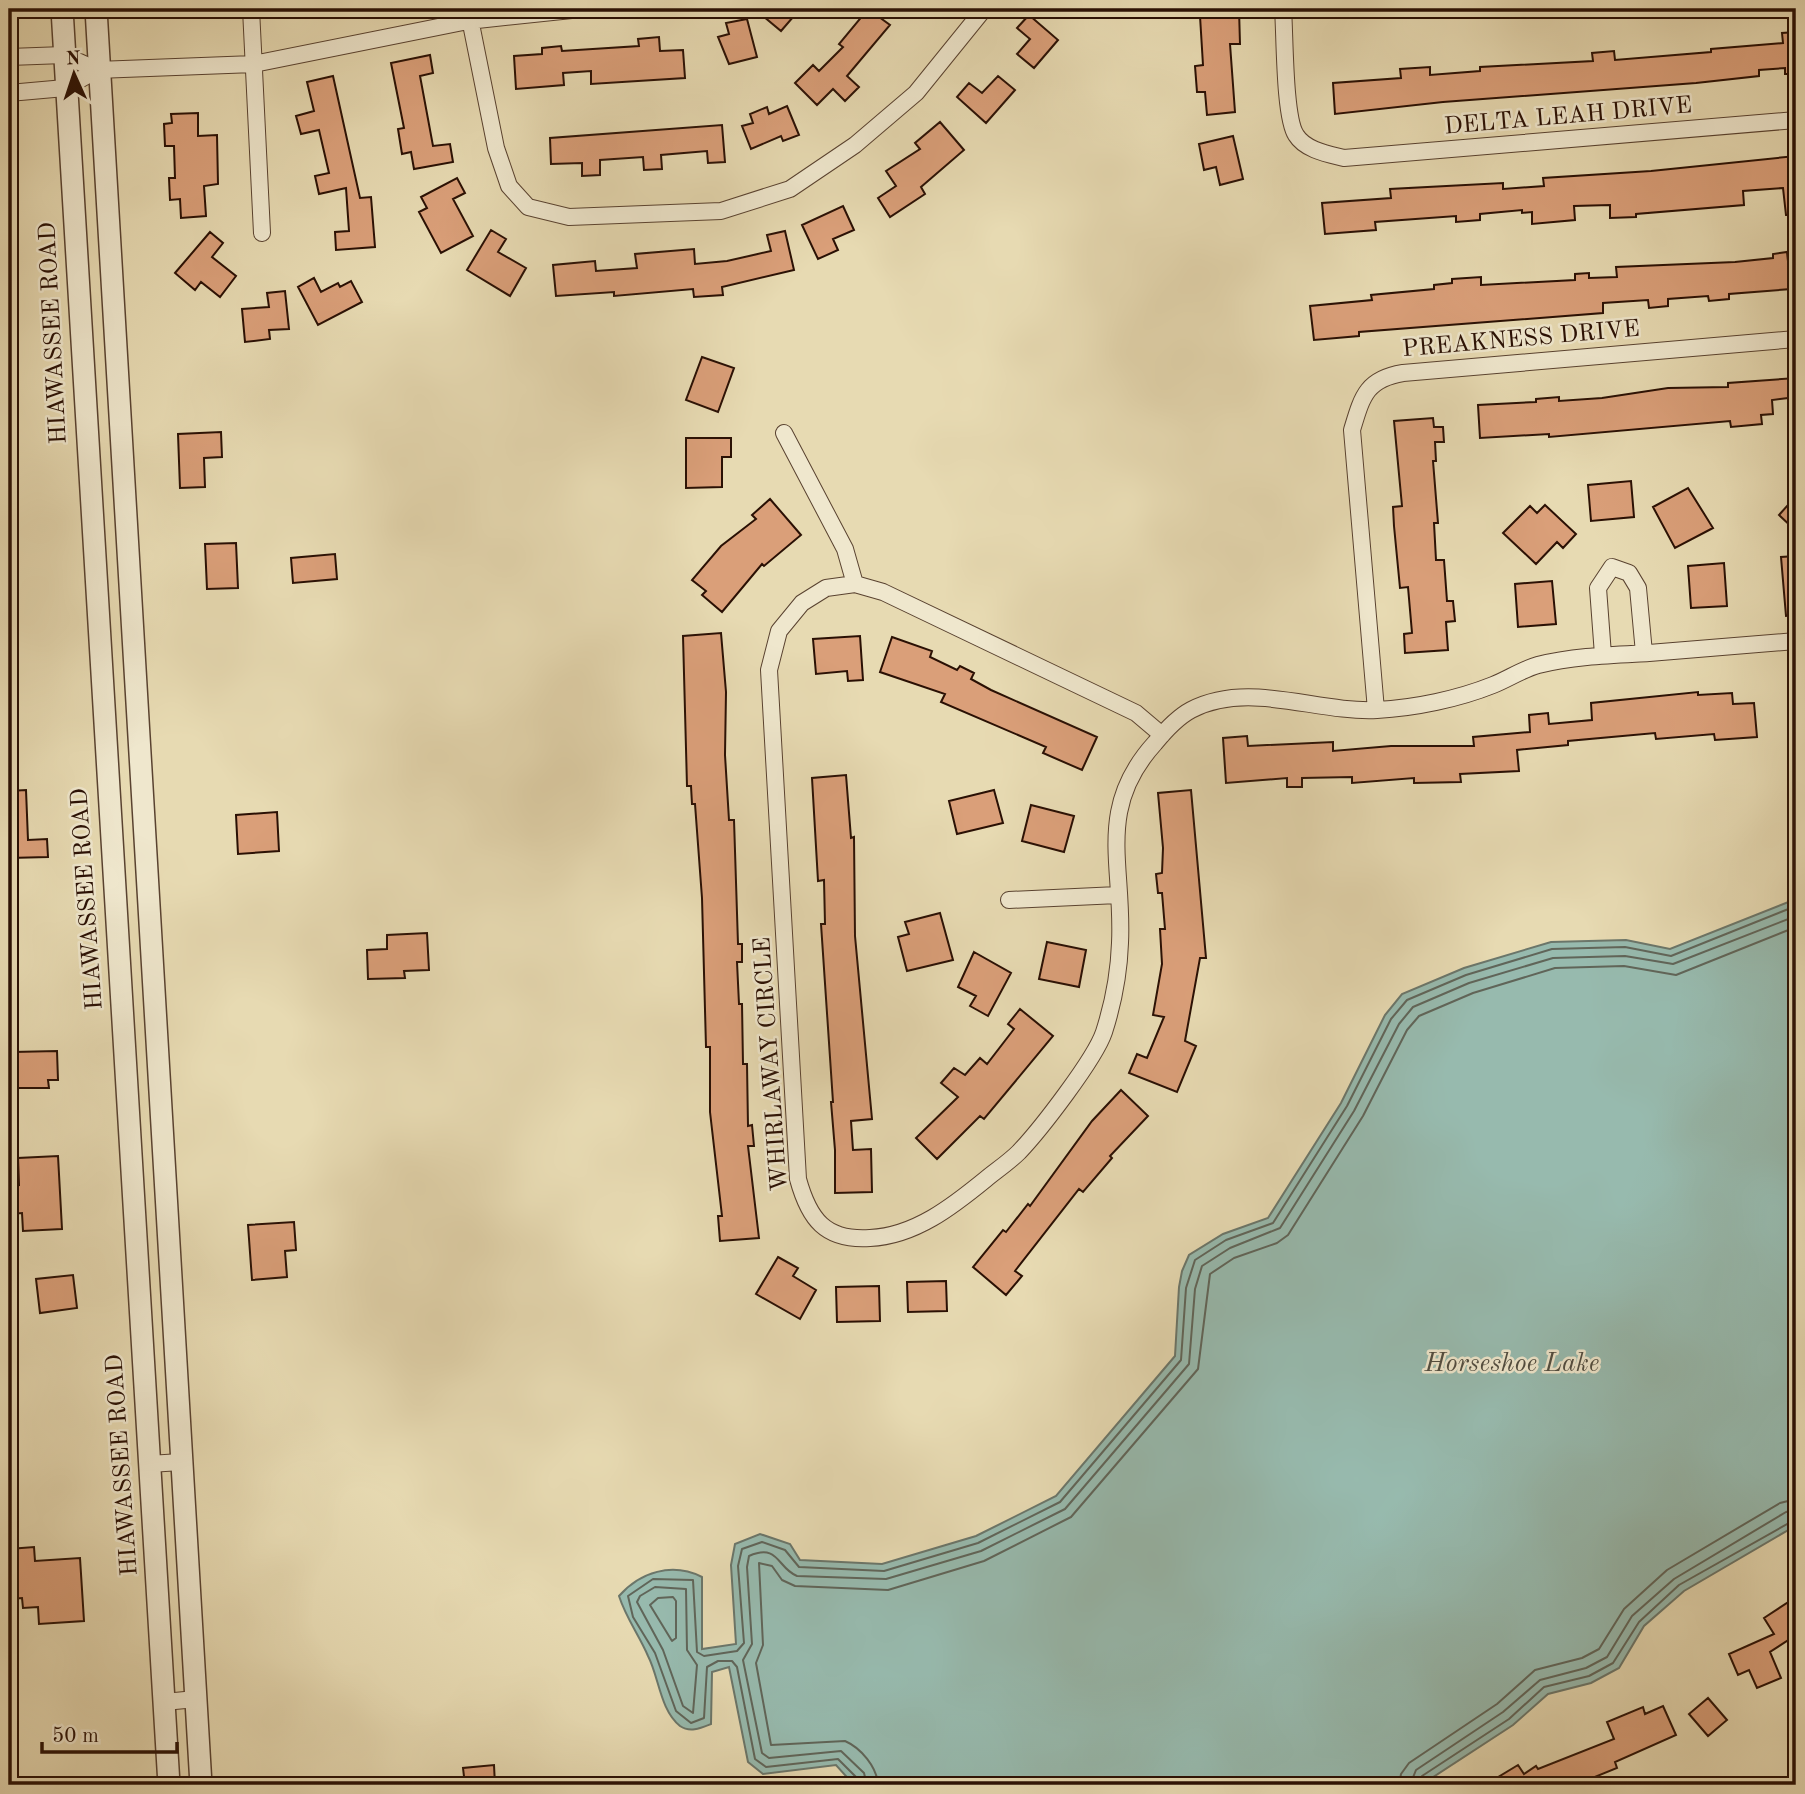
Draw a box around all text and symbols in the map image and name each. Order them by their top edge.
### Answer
north arrow [38,38,108,108]
text: N [65,50,81,69]
street label: DELTA LEAH DRIVE [1443,94,1693,140]
street label: HIAWASSEE ROAD [36,221,72,445]
street label: PREAKNESS DRIVE [1401,318,1641,362]
street label: HIAWASSEE ROAD [68,787,108,1011]
street label: WHIRLAWAY CIRCLE [751,936,793,1192]
water label: Horseshoe Lake [1424,1351,1599,1377]
street label: HIAWASSEE ROAD [103,1353,143,1577]
scale bar [42,1710,177,1754]
text: 50 m [52,1726,99,1747]

